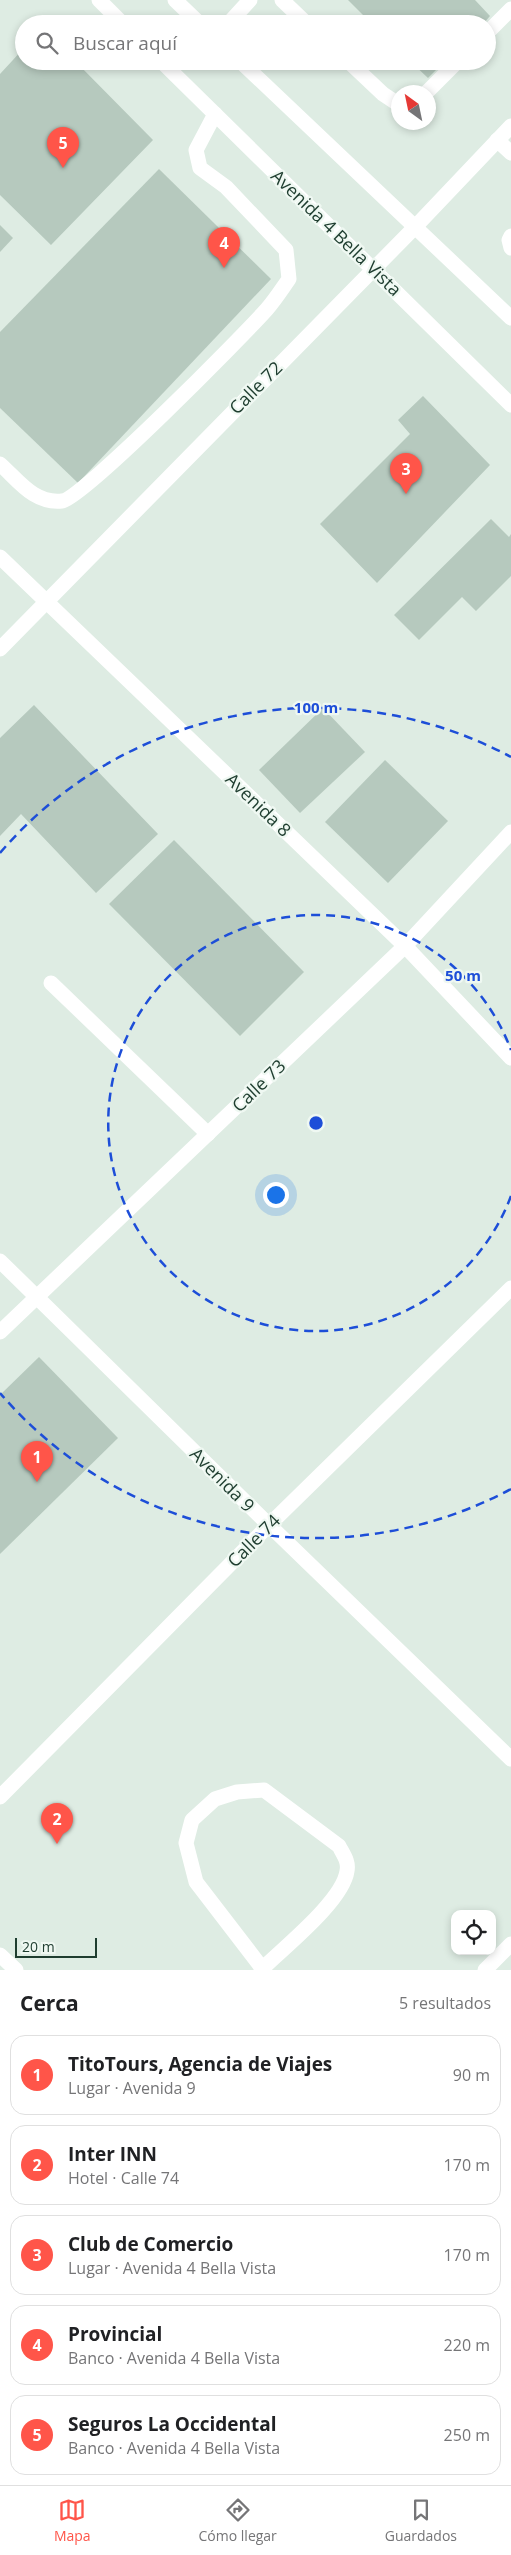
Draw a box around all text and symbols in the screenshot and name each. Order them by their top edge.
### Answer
search box [15,15,496,70]
icon: search [33,29,61,57]
text: Buscar aquí [73,30,177,56]
north arrow [391,85,436,130]
pin: 5 [47,127,79,168]
street label: Avenida 4 Bella Vista [266,164,407,301]
pin: 4 [208,227,240,268]
street label: Calle 72 [224,356,287,419]
pin: 3 [390,453,422,494]
text: 100 m [294,697,338,717]
street label: Avenida 8 [221,767,297,841]
text: 50 m [445,965,481,985]
street label: Calle 73 [226,1054,290,1117]
centre of rings [307,1114,325,1132]
your location [263,1182,289,1208]
pin: 1 [21,1441,53,1482]
street label: Avenida 9 [185,1442,260,1517]
street label: Calle 74 [222,1509,285,1572]
pin: 2 [41,1803,73,1844]
map controls [451,1910,496,1955]
button: locate [451,1910,496,1955]
scale bar [15,1935,98,1958]
text: 20 m [22,1937,55,1956]
text: Cerca [20,1989,79,2017]
text: 5 resultados [399,1992,491,2014]
text: TitoTours, Agencia de Viajes [68,2051,332,2077]
text: 1 [32,2064,42,2086]
text: 90 m [453,2064,490,2086]
text: Lugar · Avenida 9 [68,2077,196,2099]
text: Inter INN [68,2141,157,2167]
text: 2 [32,2154,42,2176]
text: 170 m [444,2154,490,2176]
text: Hotel · Calle 74 [68,2167,179,2189]
text: Club de Comercio [68,2231,233,2257]
text: 3 [32,2244,42,2266]
text: 170 m [444,2244,490,2266]
text: Lugar · Avenida 4 Bella Vista [68,2257,276,2279]
text: Provincial [68,2321,162,2347]
text: 4 [32,2334,42,2356]
text: 220 m [444,2334,490,2356]
text: Banco · Avenida 4 Bella Vista [68,2347,280,2369]
text: Seguros La Occidental [68,2411,277,2437]
text: 5 [32,2424,42,2446]
text: 250 m [444,2424,490,2446]
text: Banco · Avenida 4 Bella Vista [68,2437,280,2459]
tab: Mapa [54,2496,91,2545]
tab: Cómo llegar [199,2496,277,2545]
tab: Guardados [385,2496,457,2545]

